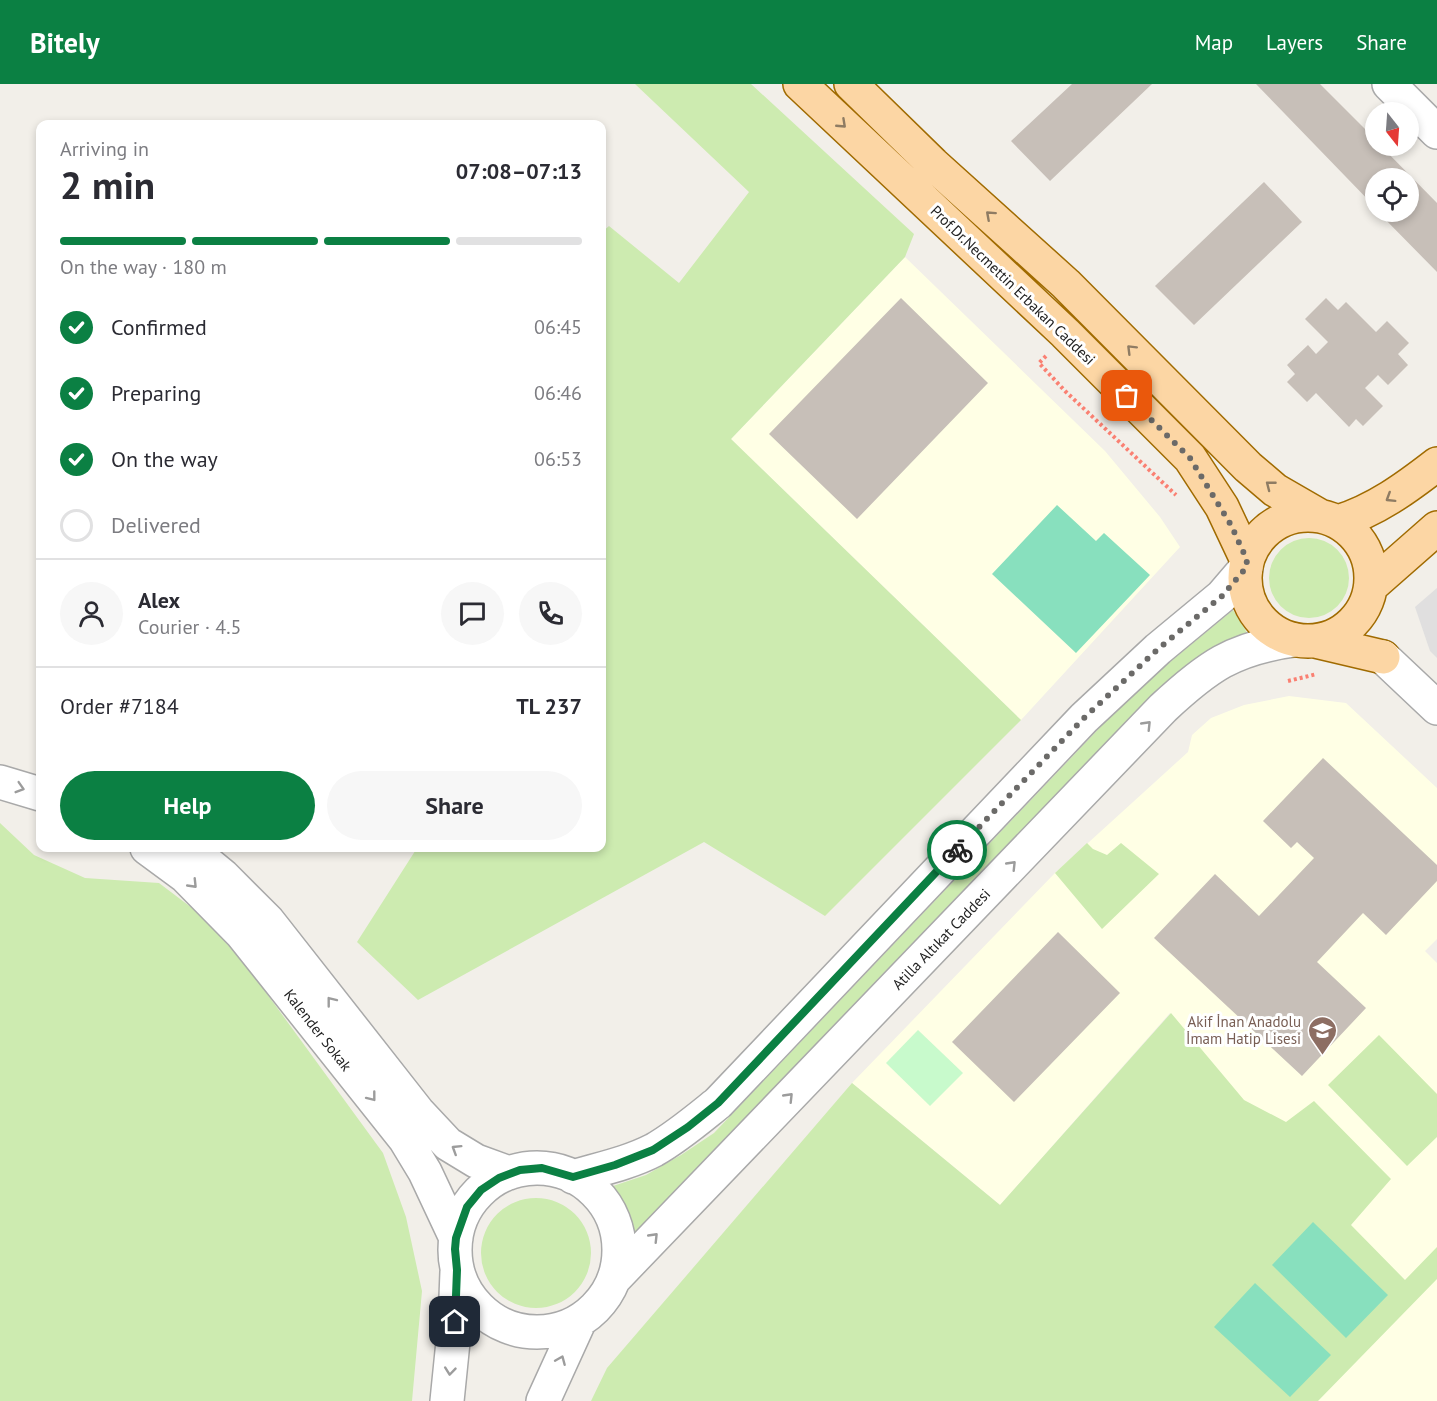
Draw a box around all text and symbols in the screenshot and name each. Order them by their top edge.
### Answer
text: Bitely [30,24,100,61]
text: Map [1195,29,1233,56]
text: Layers [1266,29,1323,56]
text: Share [1356,29,1407,56]
north arrow [1365,102,1419,156]
map controls [1365,102,1419,222]
one-way arrow [836,117,846,128]
text: Arriving in [60,136,149,162]
text: 07:08–07:13 [456,157,582,185]
text: 2 min [60,159,155,210]
button: locate [1365,168,1419,222]
street label: Prof.Dr.Necmettin Erbakan Caddesi [927,201,1099,369]
one-way arrow [986,211,996,222]
text: On the way · 180 m [60,254,227,280]
icon: check [60,311,93,344]
text: Confirmed [111,313,207,341]
text: 06:45 [534,314,582,340]
one-way arrow [1127,346,1138,357]
pin [1101,370,1152,421]
icon: check [60,377,93,410]
text: Preparing [111,379,201,407]
icon: bag [1110,379,1143,412]
text: 06:46 [534,380,582,406]
icon: check [60,443,93,476]
text: On the way [111,445,218,473]
text: 06:53 [534,446,582,472]
one-way arrow [1266,482,1277,493]
one-way arrow [1386,490,1396,502]
text: Delivered [111,511,201,539]
button: person [60,582,123,645]
button: chat [441,582,504,645]
button: phone [519,582,582,645]
text: Alex [138,586,180,614]
text: Courier · 4.5 [138,614,241,640]
text: Order #7184 [60,692,179,720]
text: TL 237 [516,692,582,720]
one-way arrow [1140,721,1151,732]
button: Help [60,771,315,840]
button: Share [327,771,582,840]
one-way arrow [14,781,25,793]
courier [927,820,987,880]
icon: bike [941,834,974,867]
one-way arrow [1005,862,1016,872]
one-way arrow [185,876,196,887]
street label: Atilla Altıkat Caddesi [888,884,994,994]
street label: Kalender Sokak [280,985,356,1075]
one-way arrow [327,996,338,1007]
place label: Akif İnan Anadolu İmam Hatip Lisesi [1186,1012,1301,1048]
school or university icon: Akif İnan Anadolu İmam Hatip Lisesi [1306,1014,1338,1056]
one-way arrow [364,1091,375,1102]
one-way arrow [782,1093,793,1104]
one-way arrow [452,1145,463,1156]
one-way arrow [647,1234,658,1244]
pin [429,1296,480,1347]
icon: home [438,1305,471,1338]
one-way arrow [553,1355,565,1366]
one-way arrow [444,1366,457,1375]

